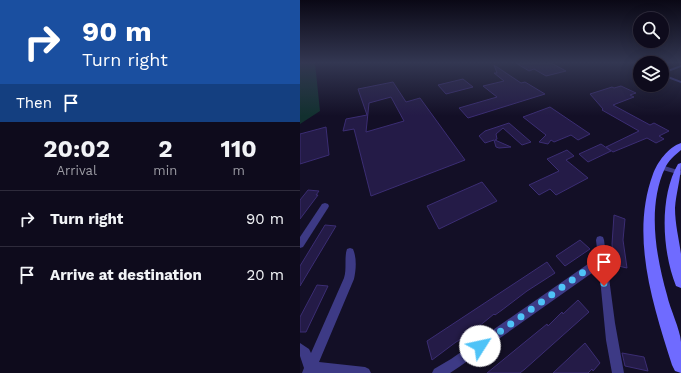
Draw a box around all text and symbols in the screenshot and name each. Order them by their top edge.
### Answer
map controls [633,12,669,92]
button: search [633,12,669,48]
text: 90 m [82,15,152,48]
icon: right [16,16,68,68]
text: Turn right [82,49,168,70]
button: layers [633,56,669,92]
icon: arrive [60,92,82,114]
text: Then [16,94,52,112]
text: 20:02 [43,135,110,163]
text: 2 [158,135,172,163]
text: 110 [221,135,257,163]
text: Arrival [56,163,97,178]
text: min [153,163,177,178]
text: m [232,163,245,178]
icon: right [16,208,38,230]
text: Turn right [50,210,123,228]
text: 90 m [246,210,284,228]
pin [587,245,621,286]
icon: arrive [593,251,615,273]
icon: arrive [16,264,38,286]
text: Arrive at destination [50,266,202,284]
text: 20 m [247,266,284,284]
position arrow [459,325,501,367]

